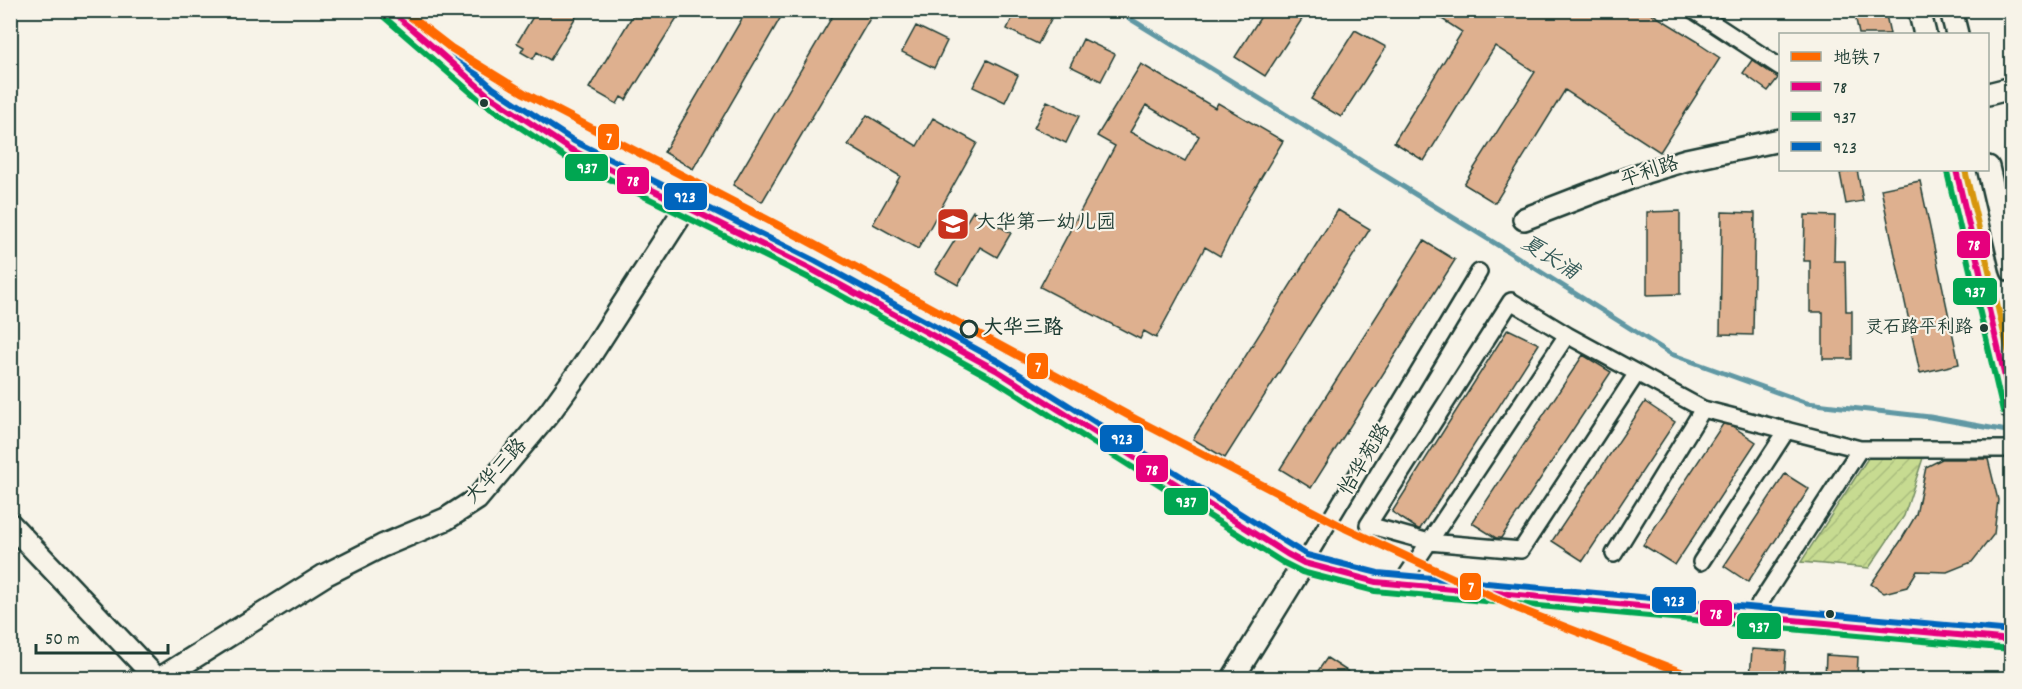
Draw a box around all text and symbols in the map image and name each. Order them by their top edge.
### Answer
legend [1779,33,1989,171]
text: 地铁 7 [1833,47,1880,72]
text: 78 [1833,77,1847,102]
unlabelled marker [478,97,490,109]
text: 937 [1833,107,1856,132]
line badge: 7 [597,123,620,151]
text: 7 [606,128,612,151]
text: 923 [1833,137,1857,162]
street label: 平利路 [1617,150,1684,196]
line badge: 937 [564,153,609,182]
text: 937 [577,158,597,181]
line badge: 78 [616,166,650,195]
text: 78 [627,171,640,194]
line badge: 923 [663,182,708,211]
text: 923 [674,187,696,210]
school or university icon: 大华第一幼儿园 [935,206,971,242]
place label: 大华第一幼儿园 [976,210,1116,238]
water label: 夏长浦 [1514,230,1586,290]
line badge: 78 [1956,230,1991,259]
text: 78 [1968,235,1981,258]
line badge: 937 [1952,277,1998,306]
text: 937 [1965,282,1985,305]
place label: 大华三路 [983,315,1063,343]
place label: 灵石路平利路 [1865,316,1973,341]
marker: 大华三路 [960,320,978,338]
marker: 灵石路平利路 [1978,322,1990,334]
line badge: 7 [1026,352,1049,380]
text: 7 [1035,357,1041,380]
street label: 怡华苑路 [1333,418,1399,501]
line badge: 923 [1099,424,1144,453]
text: 923 [1111,429,1133,452]
street label: 大华三路 [459,432,535,511]
line badge: 78 [1135,454,1169,483]
text: 78 [1146,460,1159,483]
line badge: 937 [1163,487,1209,516]
text: 937 [1176,492,1196,515]
line badge: 7 [1459,572,1482,601]
text: 7 [1468,577,1474,600]
line badge: 923 [1651,586,1697,614]
text: 923 [1663,591,1685,614]
line badge: 78 [1699,599,1733,627]
text: 78 [1710,604,1723,627]
unlabelled marker [1824,608,1836,620]
line badge: 937 [1736,612,1782,640]
scale bar [36,617,168,655]
text: 937 [1749,617,1769,640]
text: 50 m [45,628,80,653]

